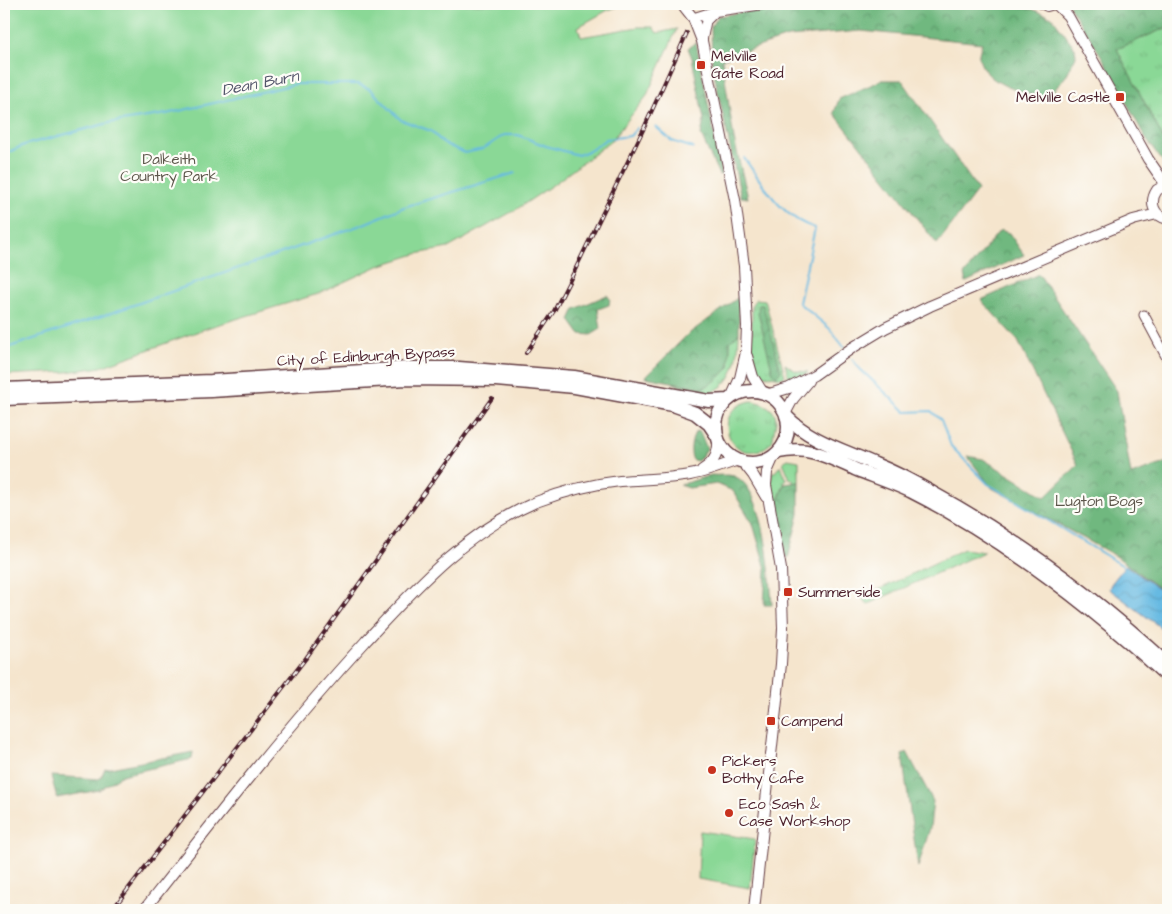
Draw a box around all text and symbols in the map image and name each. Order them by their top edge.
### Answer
place label: Melville Gate Road [711,46,784,84]
marker: Melville Gate Road [695,59,707,71]
water label: Dean Burn [220,64,302,101]
place label: Melville Castle [1016,87,1110,108]
marker: Melville Castle [1114,91,1126,103]
park label: Dalkeith Country Park [120,149,218,188]
street label: City of Edinburgh Bypass [276,341,456,373]
park label: Lugton Bogs [1055,491,1144,513]
place label: Summerside [798,582,881,603]
marker: Summerside [782,586,794,598]
place label: Campend [781,711,843,732]
marker: Campend [765,715,777,727]
place label: Pickers Bothy Cafe [722,751,804,790]
marker: Pickers Bothy Cafe [706,764,718,776]
place label: Eco Sash & Case Workshop [739,794,851,832]
marker: Eco Sash & Case Workshop [723,807,735,819]

